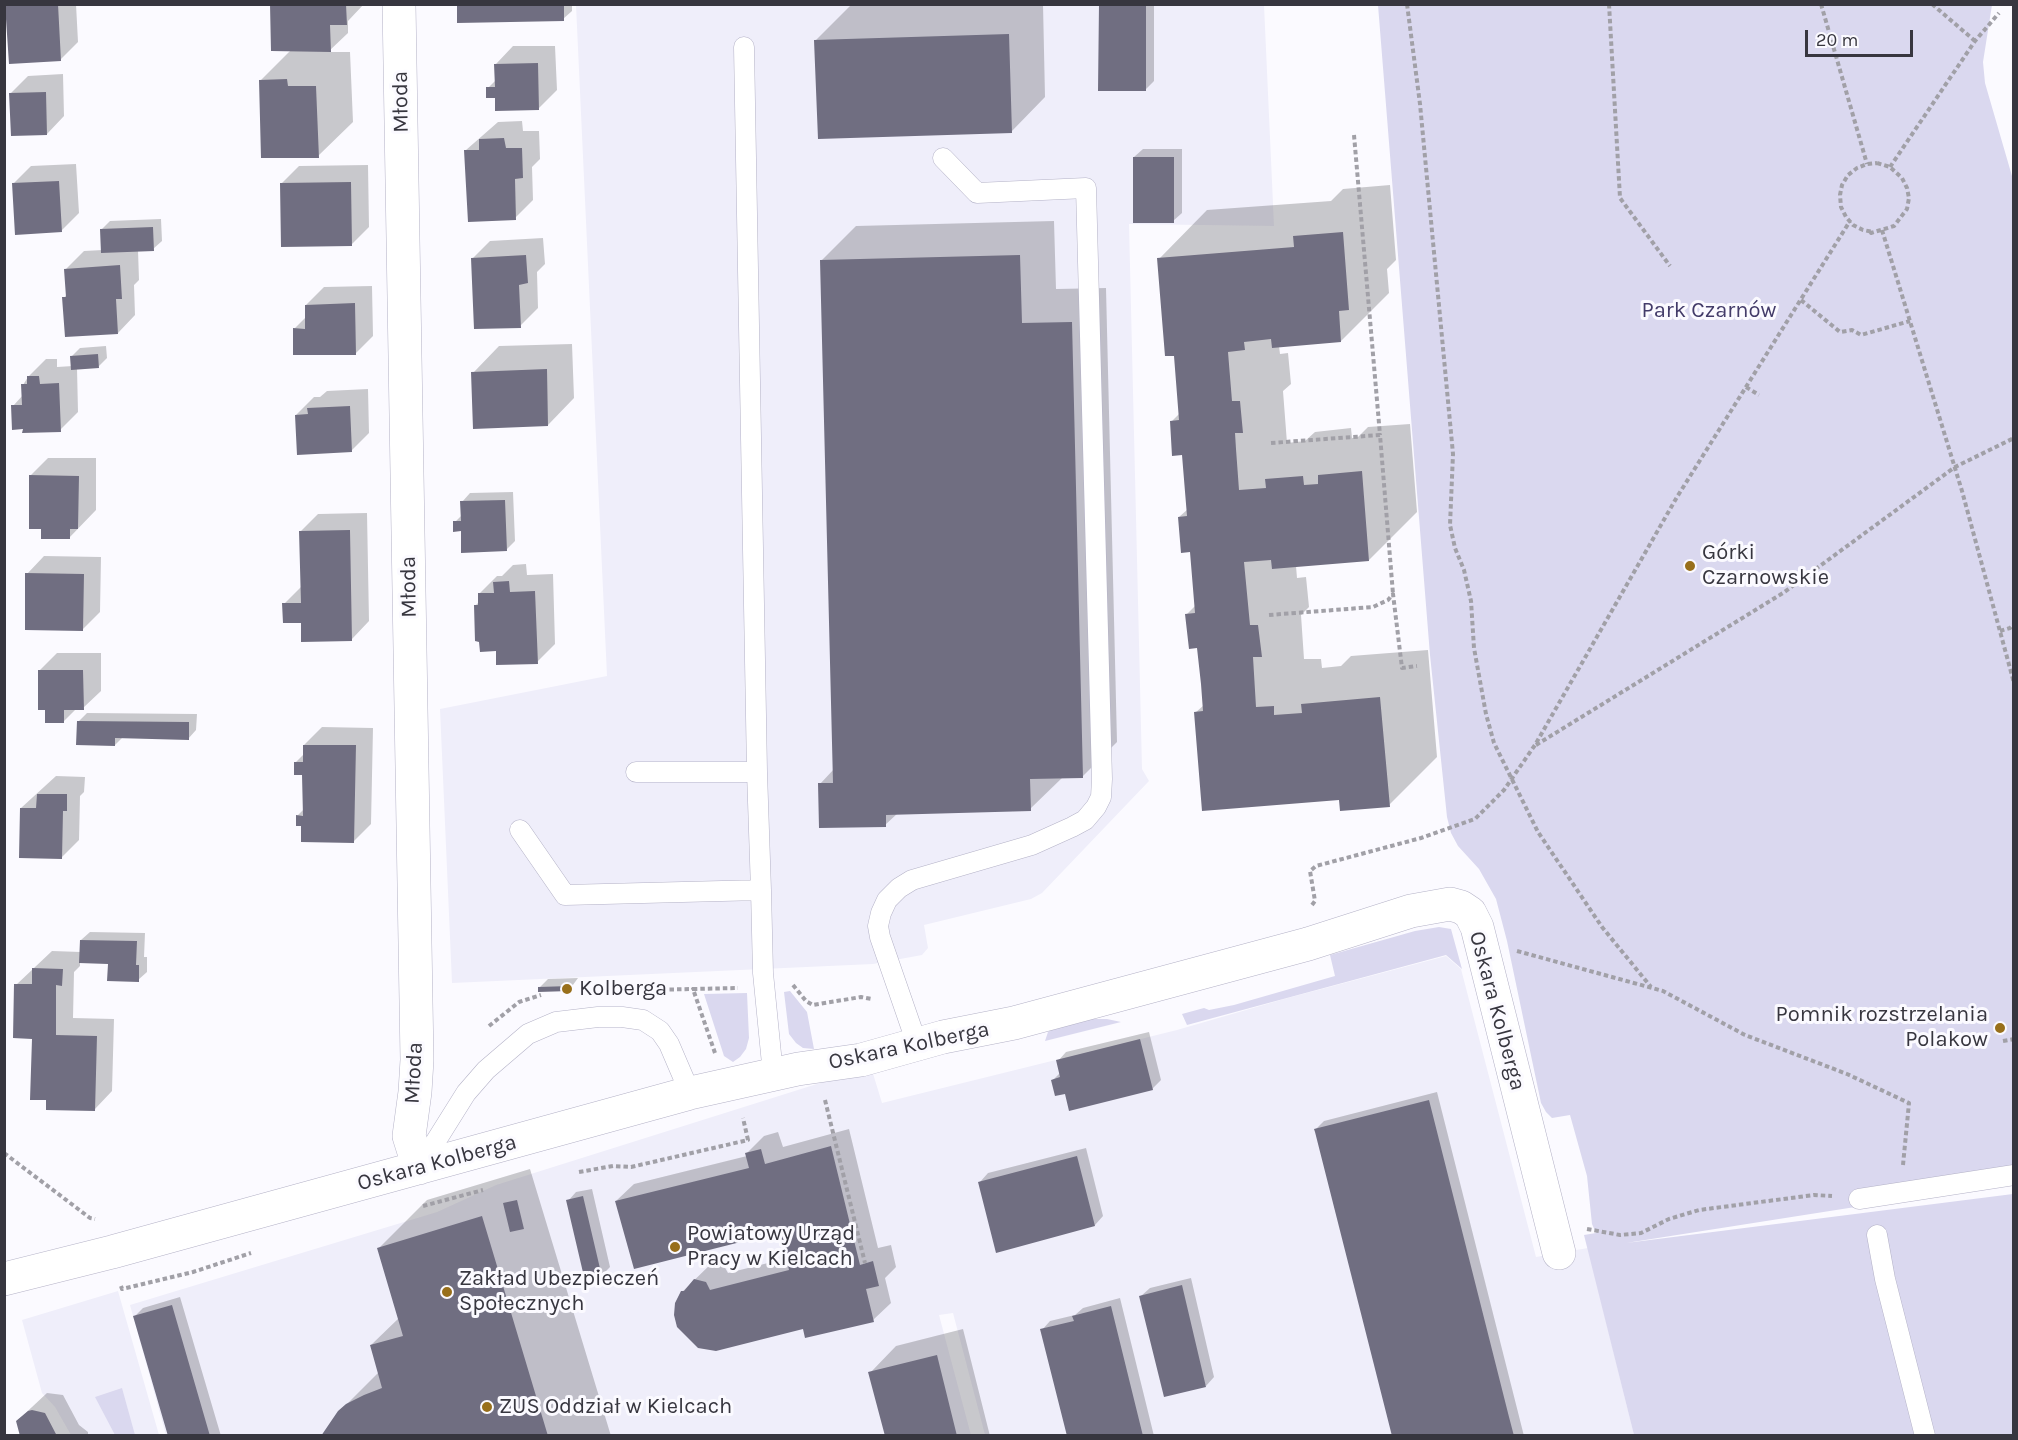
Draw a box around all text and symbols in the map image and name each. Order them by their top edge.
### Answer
scale bar [1808,18,1916,56]
text: 20 m [1816,29,1858,51]
street label: Młoda [387,71,415,133]
park label: Park Czarnów [1641,298,1777,324]
place label: Górki Czarnowskie [1702,540,1829,592]
street label: Młoda [395,556,423,618]
marker: Górki Czarnowskie [1683,559,1697,573]
street label: Oskara Kolberga [1463,929,1531,1093]
place label: Kolberga [579,976,667,1002]
marker: Kolberga [560,982,574,996]
place label: Pomnik rozstrzelania Polakow [1776,1002,1988,1054]
street label: Oskara Kolberga [826,1016,992,1076]
marker: Pomnik rozstrzelania Polakow [1993,1021,2007,1035]
street label: Młoda [399,1041,429,1105]
street label: Oskara Kolberga [355,1129,519,1197]
place label: Powiatowy Urząd Pracy w Kielcach [687,1221,855,1272]
marker: Powiatowy Urząd Pracy w Kielcach [668,1240,682,1254]
place label: Zakład Ubezpieczeń Społecznych [459,1266,659,1318]
marker: Zakład Ubezpieczeń Społecznych [440,1285,454,1299]
place label: ZUS Oddział w Kielcach [499,1394,732,1420]
marker: ZUS Oddział w Kielcach [480,1400,494,1414]

